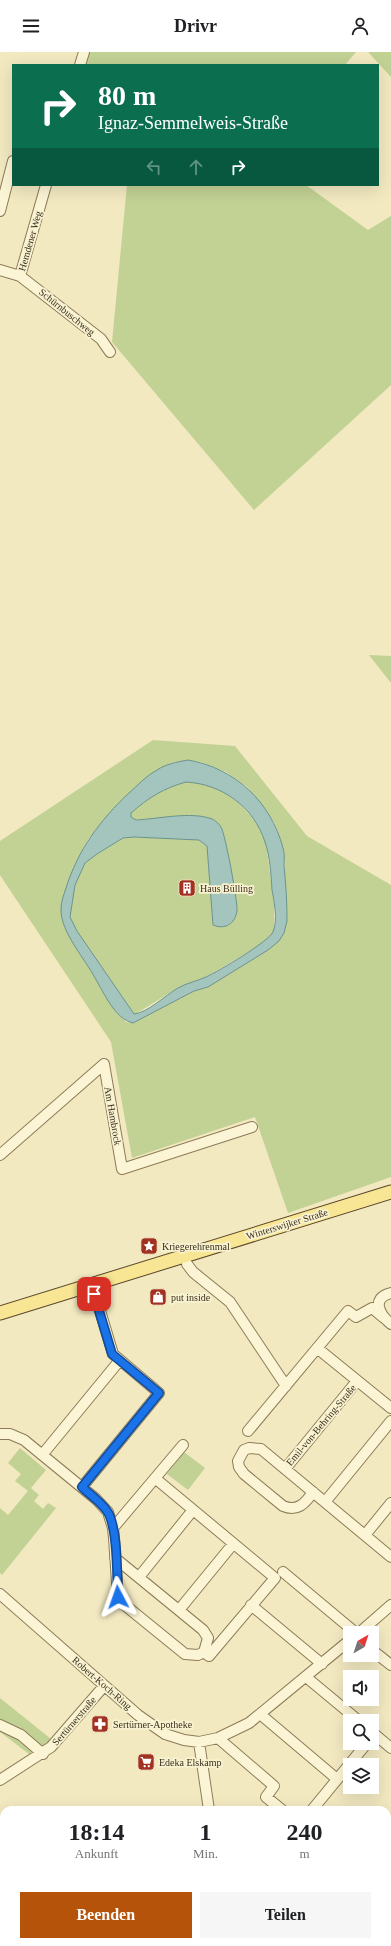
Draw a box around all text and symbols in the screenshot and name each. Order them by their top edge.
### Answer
icon: menu [20,15,42,37]
icon: person [349,15,371,37]
text: Drivr [174,16,217,36]
icon: right [32,80,84,132]
text: 80 m [98,80,156,111]
text: Ignaz-Semmelweis-Straße [98,113,288,133]
icon: left [143,156,165,178]
icon: ahead [185,156,207,178]
icon: right [227,156,249,178]
street label: Hemdener Weg [16,210,44,272]
street label: Schürnbuschweg [37,286,97,338]
building icon: Haus Bülling [177,878,197,898]
place label: Haus Bülling [200,883,253,894]
street label: Am Hambrock [102,1086,124,1146]
street label: Winterswijker Straße [245,1206,330,1242]
place icon: Kriegerehrenmal [139,1236,159,1256]
place label: Kriegerehrenmal [162,1241,230,1252]
pin [77,1277,111,1311]
icon: arrive [83,1283,105,1305]
shop icon: put inside [148,1287,168,1307]
place label: put inside [171,1292,211,1303]
street label: Emil-von-Behring-Straße [284,1382,358,1468]
position arrow [97,1576,139,1618]
north arrow [343,1626,379,1662]
map controls [343,1626,379,1794]
street label: Robert-Koch-Ring [70,1654,134,1712]
button: sound [343,1670,379,1706]
street label: Sertürnerstraße [50,1694,99,1748]
pharmacy icon: Sertürner-Apotheke [90,1714,110,1734]
button: search [343,1714,379,1750]
place label: Sertürner-Apotheke [113,1719,193,1730]
supermarket icon: Edeka Elskamp [136,1752,156,1772]
place label: Edeka Elskamp [159,1757,221,1768]
button: layers [343,1758,379,1794]
text: 18:14 [69,1819,125,1845]
text: 1 [199,1819,211,1845]
text: 240 [286,1819,322,1845]
text: Ankunft [75,1846,118,1861]
text: Min. [193,1846,218,1861]
text: m [299,1846,310,1861]
button: Beenden [20,1892,192,1938]
button: Teilen [200,1892,371,1938]

